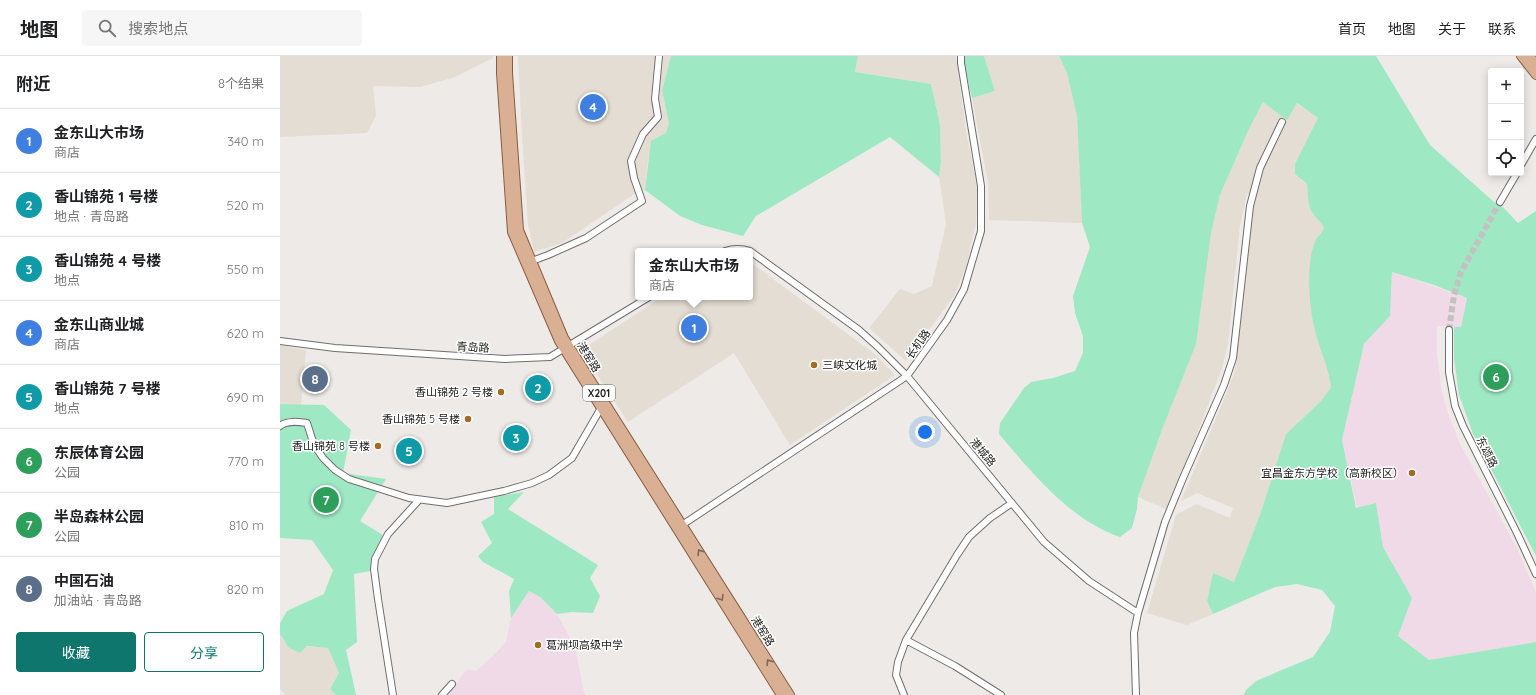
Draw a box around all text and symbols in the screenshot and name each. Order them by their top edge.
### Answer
search box [82,10,362,46]
text: 地图 [20,17,58,41]
icon: search [96,17,118,39]
text: 搜索地点 [128,19,188,38]
text: 首页 [1338,20,1366,38]
text: 地图 [1388,20,1416,38]
text: 关于 [1438,20,1466,38]
text: 联系 [1488,20,1516,38]
map controls [1488,68,1524,176]
button: + [1488,68,1524,104]
text: 附近 [16,73,50,94]
text: 8个结果 [218,75,264,91]
pin: 4 [580,92,606,122]
button: − [1488,104,1524,140]
text: 金东山大市场 [54,123,144,142]
text: 1 [26,133,32,149]
text: 340 m [227,133,264,149]
button: locate [1488,140,1524,176]
text: 商店 [54,144,80,160]
text: 香山锦苑 1 号楼 [54,187,158,206]
text: 2 [25,197,33,213]
text: 520 m [227,197,264,213]
text: 地点 · 青岛路 [54,208,129,224]
popup [635,248,753,300]
text: 香山锦苑 4 号楼 [54,251,161,270]
text: 金东山大市场 [649,256,739,275]
text: 3 [26,261,32,277]
text: 550 m [227,261,264,277]
text: 地点 [54,272,80,288]
text: 商店 [649,277,675,293]
pin: 1 [681,313,707,343]
text: 金东山商业城 [54,315,144,334]
text: 4 [25,325,33,341]
text: 620 m [227,325,264,341]
street label: 长机路 [903,326,933,362]
text: 商店 [54,336,80,352]
street label: 青岛路 [456,339,490,355]
street label: 港窑路 [574,339,604,375]
place label: 三峡文化城 [822,358,877,372]
marker: 三峡文化城 [809,360,819,370]
pin: 6 [1483,362,1509,392]
pin: 8 [302,364,328,394]
pin: 2 [525,373,551,403]
text: 香山锦苑 7 号楼 [54,379,161,398]
place label: 香山锦苑 2 号楼 [415,385,493,399]
road number: X201 [583,385,615,401]
marker: 香山锦苑 2 号楼 [496,387,506,397]
text: 5 [25,389,33,405]
text: 690 m [227,389,264,405]
text: 地点 [54,400,80,416]
place label: 香山锦苑 5 号楼 [382,412,460,426]
marker: 香山锦苑 5 号楼 [463,414,473,424]
your location [915,422,935,442]
pin: 3 [503,423,529,453]
street label: 东颂路 [1473,434,1501,470]
street label: 港城路 [967,435,999,469]
pin: 5 [396,436,422,466]
place label: 香山锦苑 8 号楼 [292,439,370,453]
marker: 香山锦苑 8 号楼 [373,441,383,451]
text: 东辰体育公园 [54,443,144,462]
text: 6 [25,453,33,469]
text: 770 m [228,453,264,469]
text: 公园 [54,464,80,480]
place label: 宜昌金东方学校（高新校区） [1261,466,1404,480]
marker: 宜昌金东方学校（高新校区） [1407,468,1417,478]
pin: 7 [313,485,339,515]
text: 半岛森林公园 [54,507,144,526]
text: 7 [25,517,33,533]
text: 810 m [229,517,264,533]
text: 公园 [54,528,80,544]
one-way arrow [697,549,705,556]
text: 中国石油 [54,571,114,590]
text: 8 [25,581,33,597]
text: 820 m [227,581,264,597]
text: 加油站 · 青岛路 [54,592,142,608]
one-way arrow [716,594,723,601]
street label: 港窑路 [748,613,778,649]
button: 收藏 [16,632,136,672]
button: 分享 [144,632,264,672]
place label: 葛洲坝高级中学 [546,638,623,652]
marker: 葛洲坝高级中学 [533,640,543,650]
one-way arrow [767,659,774,666]

